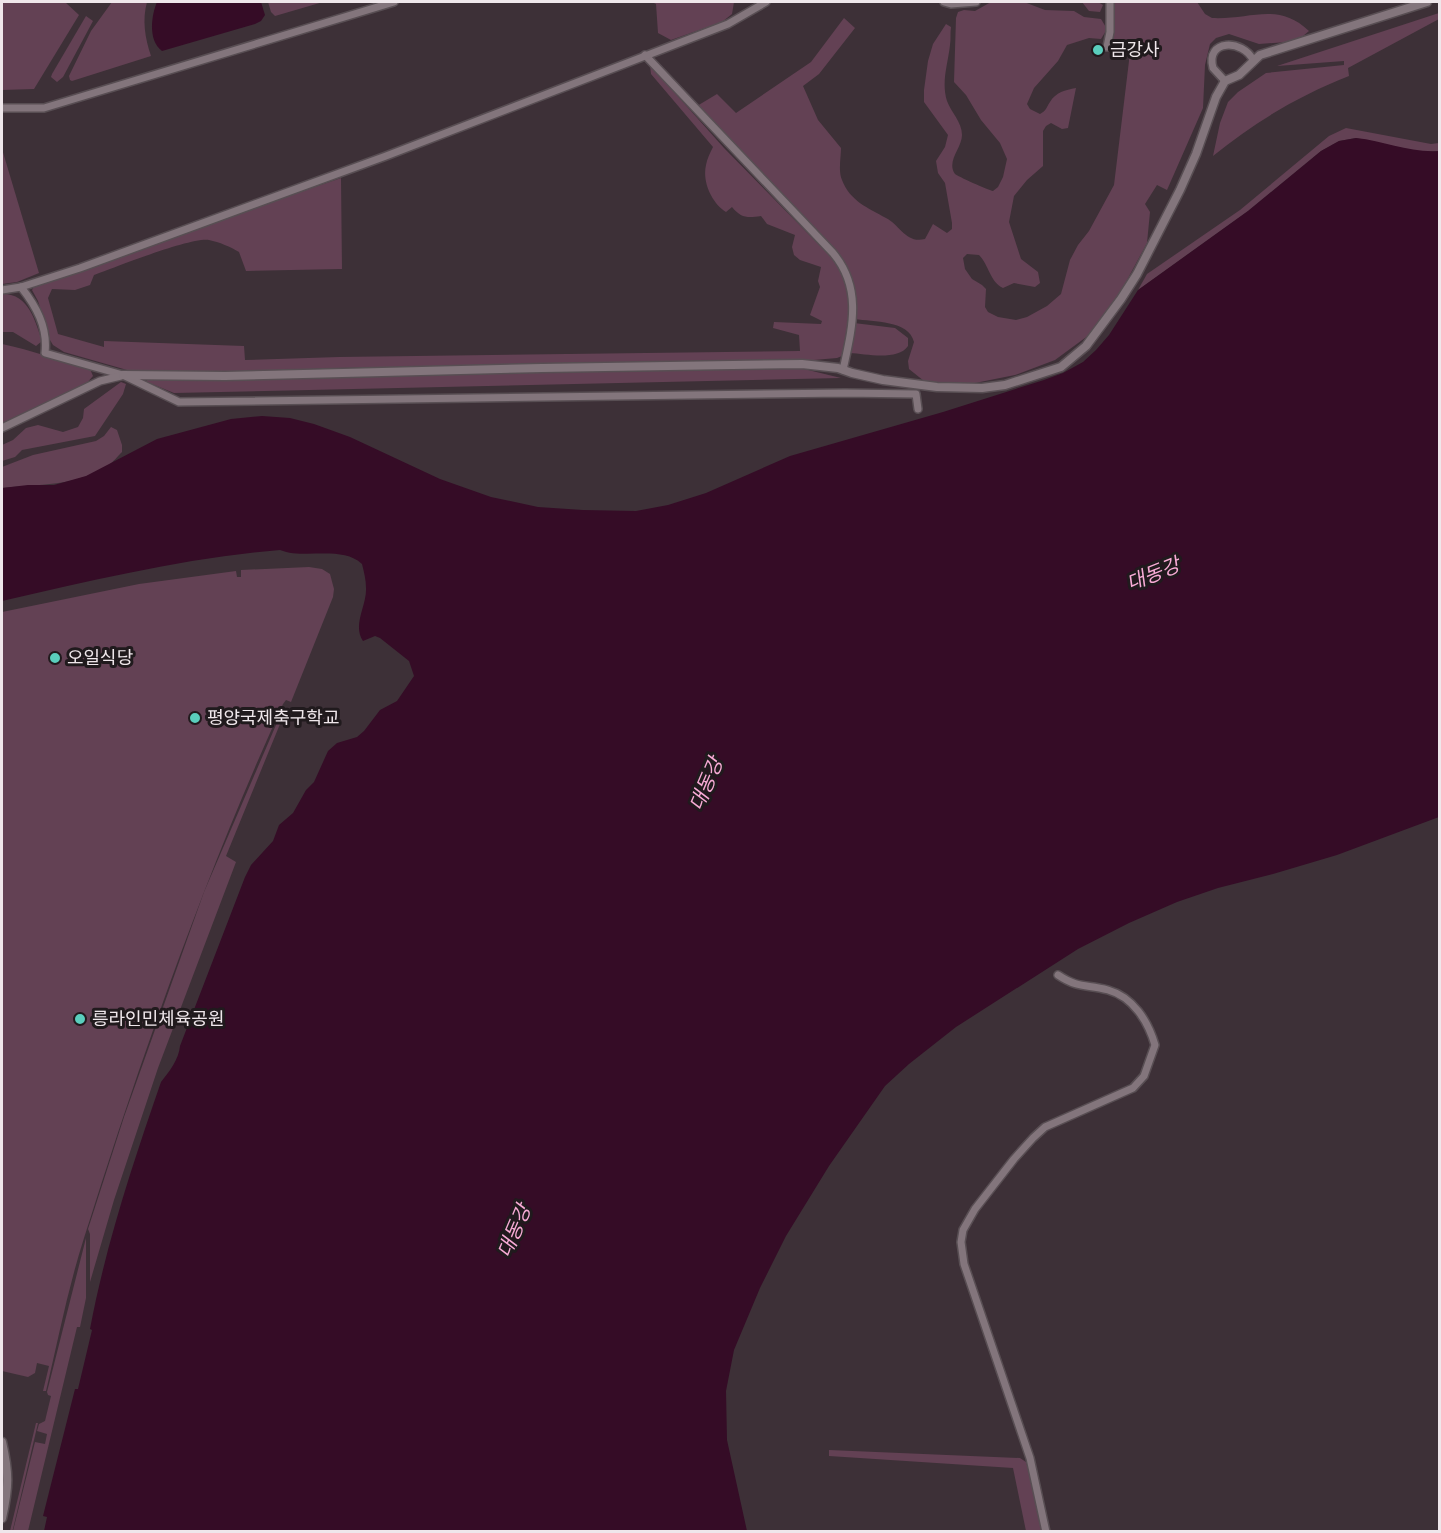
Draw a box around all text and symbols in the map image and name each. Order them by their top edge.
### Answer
place label: 금강사 [1110,38,1160,60]
marker: 금강사 [1091,43,1105,57]
water label: 대동강 [1123,551,1185,595]
place label: 오일식당 [67,646,133,668]
marker: 오일식당 [48,651,62,665]
place label: 평양국제축구학교 [207,706,339,728]
marker: 평양국제축구학교 [188,711,202,725]
water label: 대동강 [683,751,728,814]
place label: 릉라인민체육공원 [92,1007,224,1029]
marker: 릉라인민체육공원 [73,1012,87,1026]
water label: 대동강 [491,1198,536,1261]

